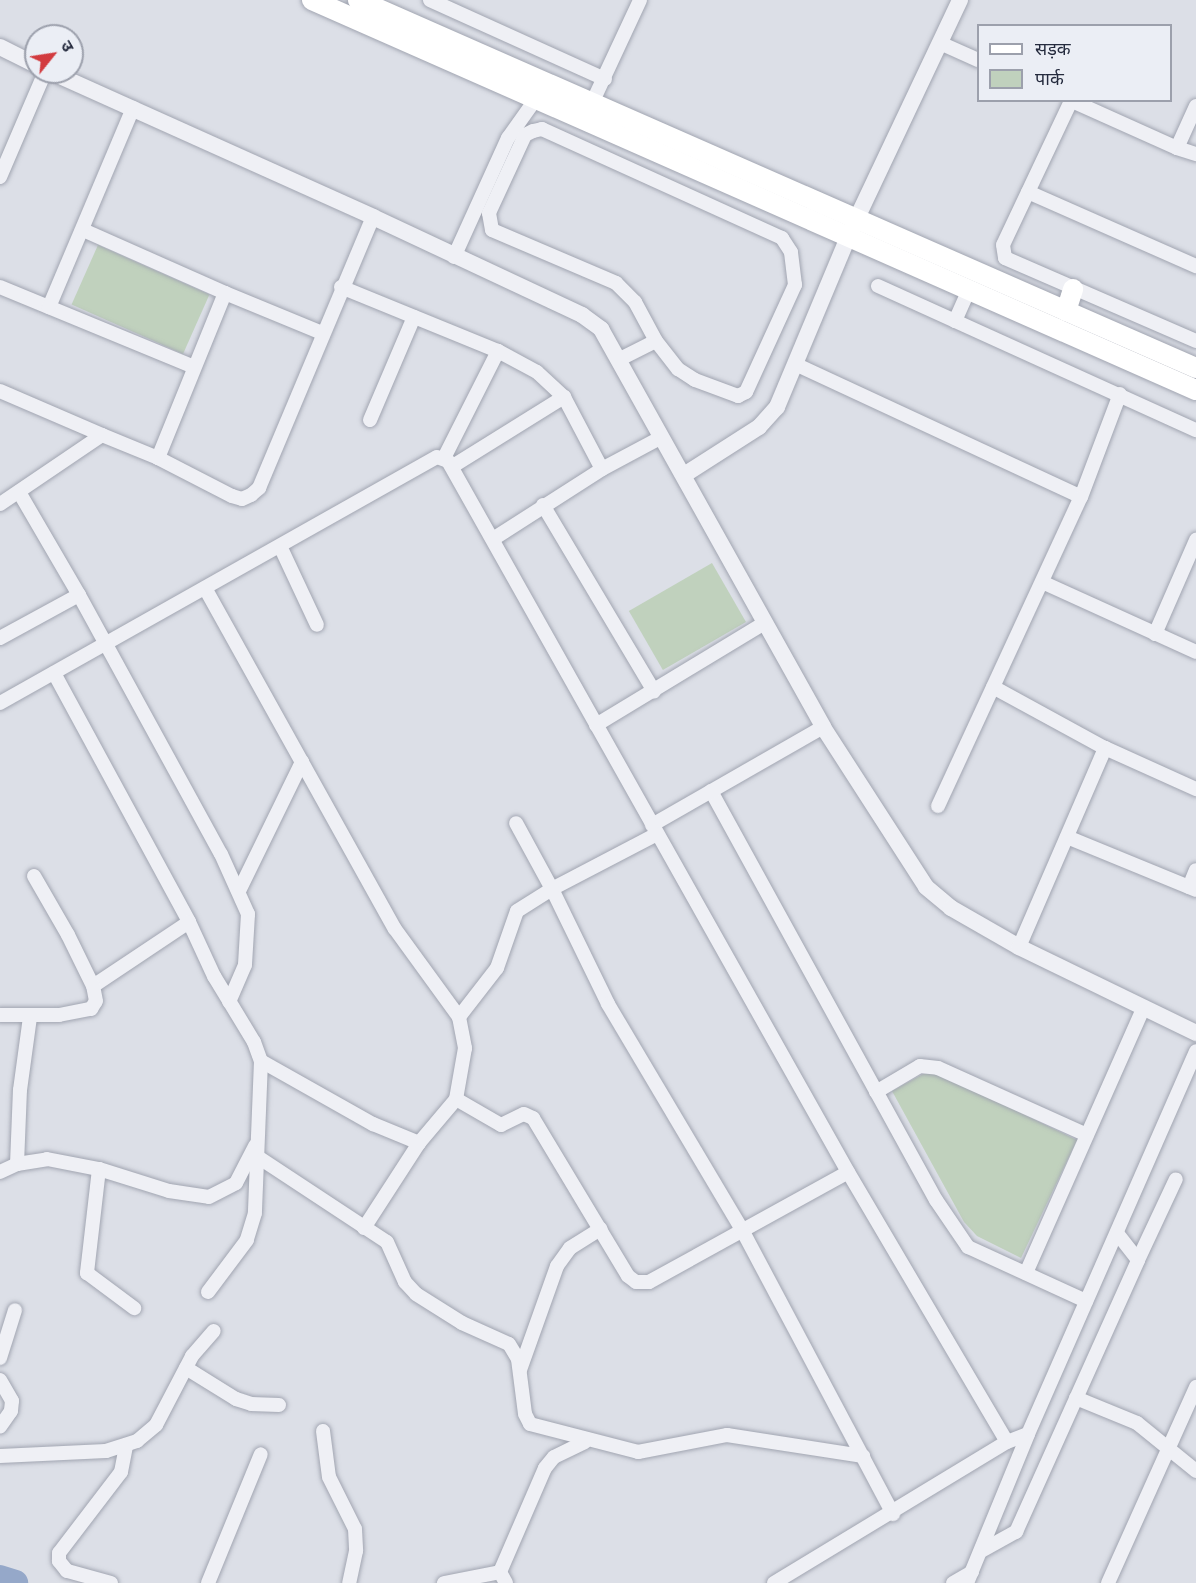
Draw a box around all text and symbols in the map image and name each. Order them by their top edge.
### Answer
north arrow [24,24,84,84]
legend [977,24,1172,102]
text: उ [58,37,79,55]
text: सड़क [1035,37,1071,59]
text: पार्क [1035,67,1064,89]

